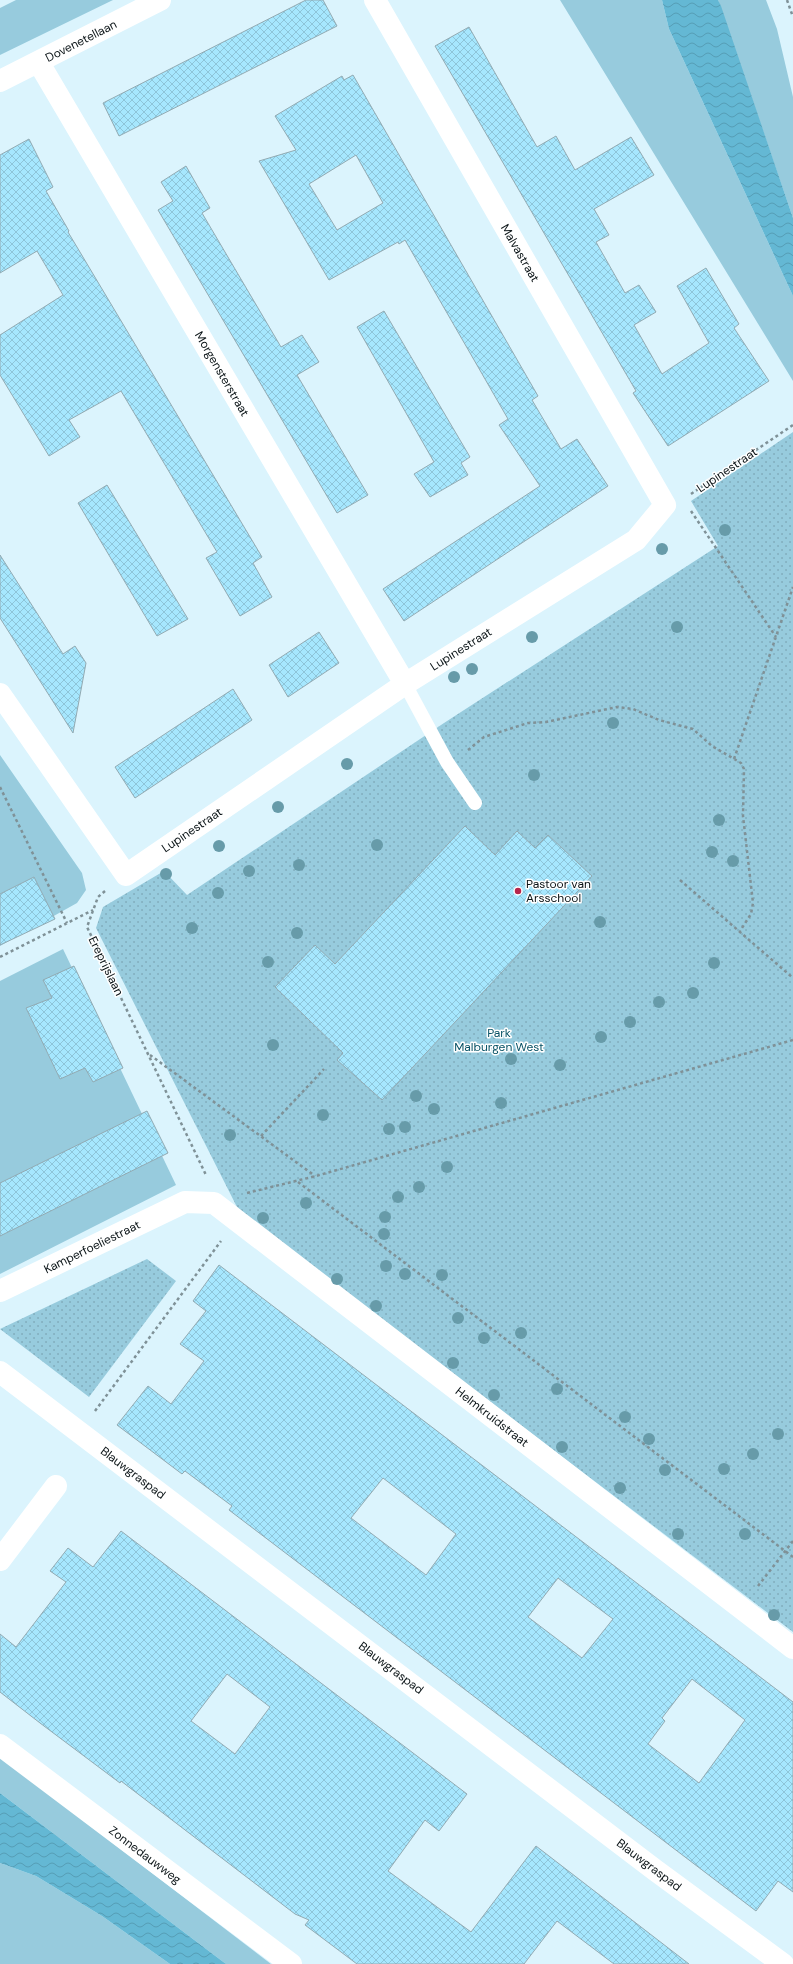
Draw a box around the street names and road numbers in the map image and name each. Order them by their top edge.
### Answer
street label: Dovenetellaan [43,16,120,66]
street label: Malvastraat [497,221,543,285]
street label: Morgensterstraat [191,329,253,420]
street label: Lupinestraat [694,444,761,496]
street label: Lupinestraat [427,624,495,674]
street label: Lupinestraat [159,804,226,856]
street label: Ereprijslaan [85,934,127,998]
street label: Kamperfoeliestraat [41,1217,143,1277]
street label: Helmkruidstraat [452,1383,532,1451]
street label: Blauwgraspad [97,1443,169,1503]
street label: Blauwgraspad [355,1638,427,1698]
street label: Zonnedauwweg [106,1823,185,1888]
street label: Blauwgraspad [613,1835,685,1895]

